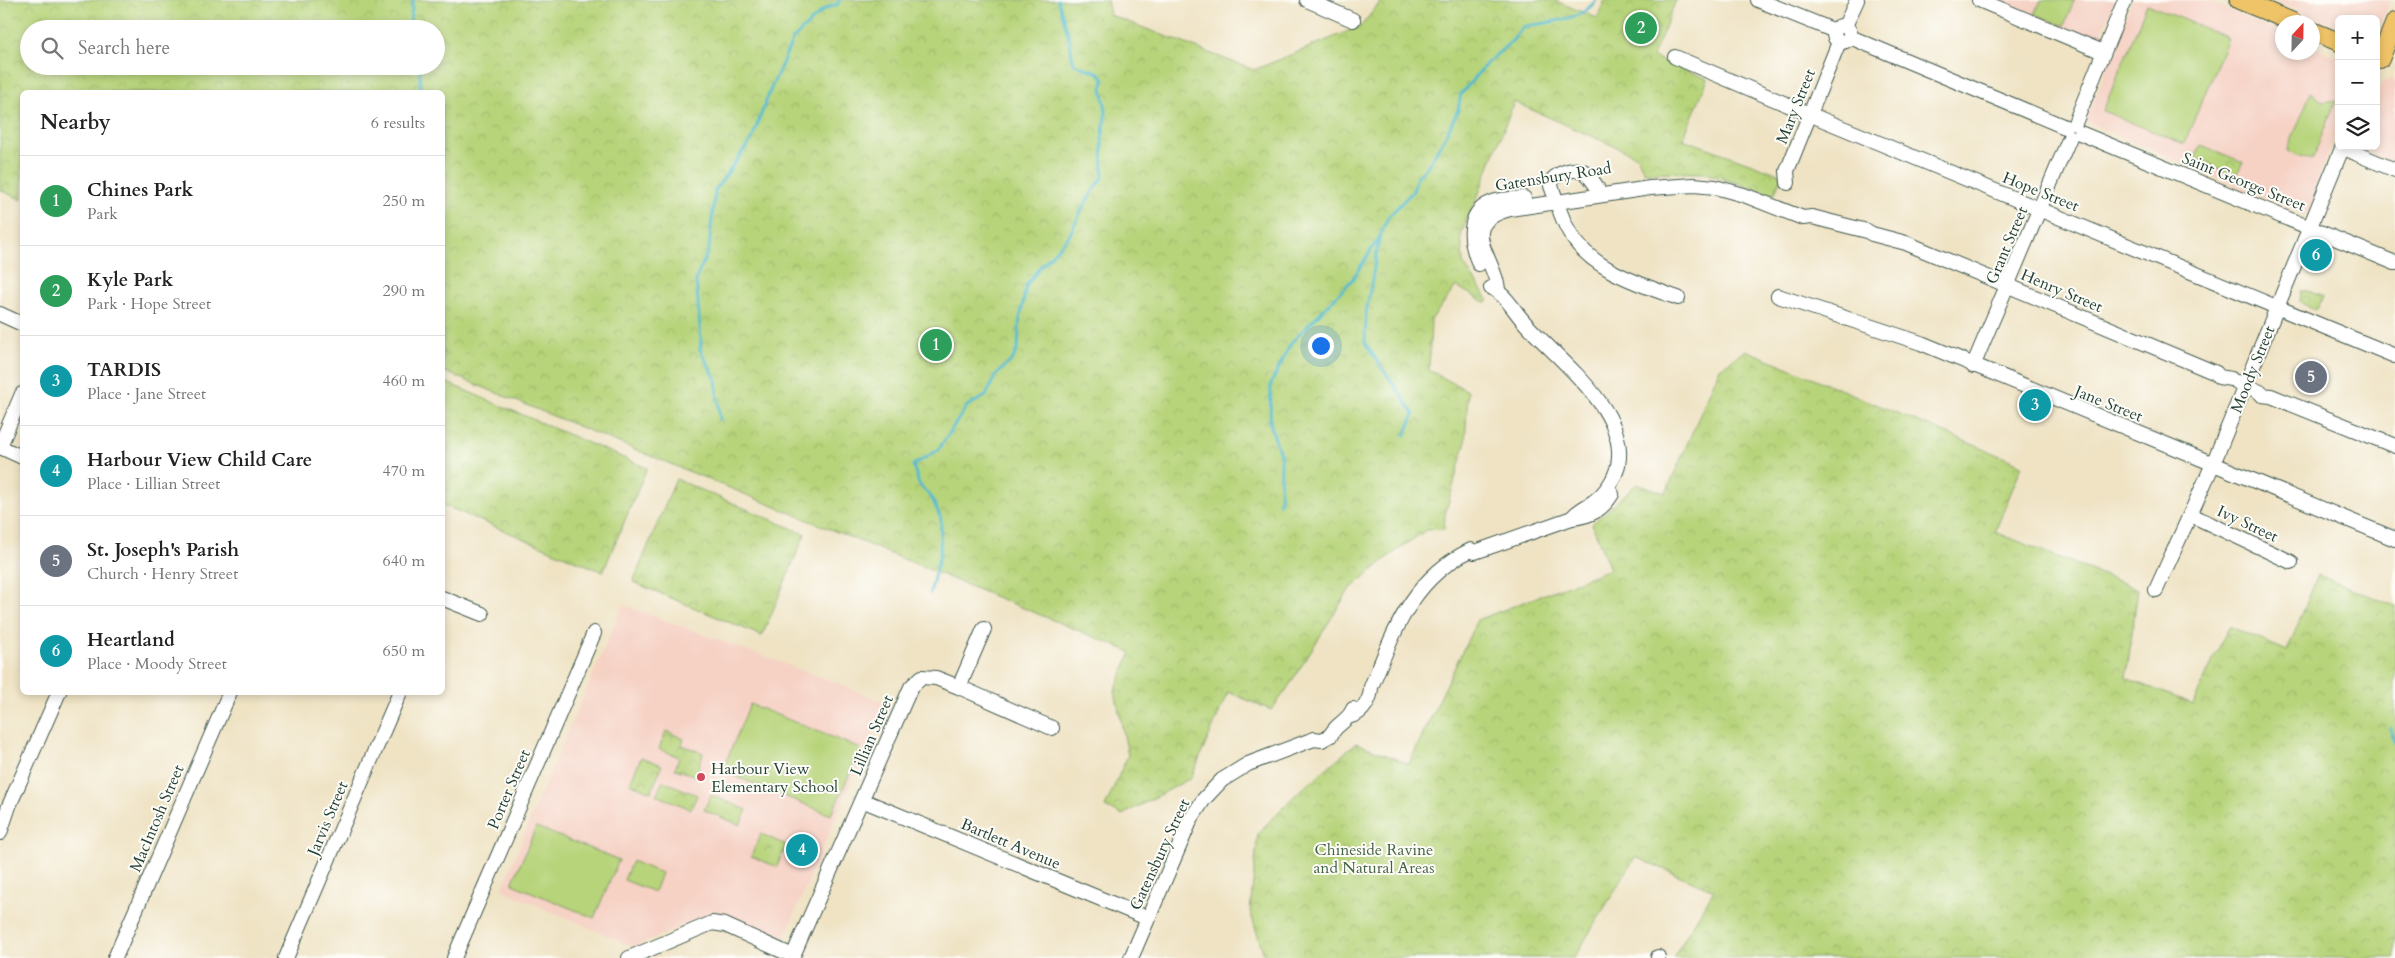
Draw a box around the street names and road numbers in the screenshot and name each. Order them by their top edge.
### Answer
street label: Mary Street [1771,66,1821,147]
street label: Saint George Street [2179,147,2309,217]
street label: Gatensbury Road [1493,157,1613,197]
street label: Hope Street [1999,167,2082,217]
street label: Grant Street [1981,203,2033,288]
street label: Henry Street [2017,264,2106,318]
street label: Moody Street [2225,323,2280,416]
street label: Jane Street [2070,380,2146,428]
street label: Ivy Street [2214,500,2282,548]
street label: Lillian Street [845,692,899,779]
street label: Porter Street [482,746,536,833]
street label: MacIntosh Street [124,761,189,875]
street label: Jarvis Street [302,778,353,861]
street label: Gatensbury Street [1124,795,1195,914]
street label: Bartlett Avenue [957,813,1064,875]

